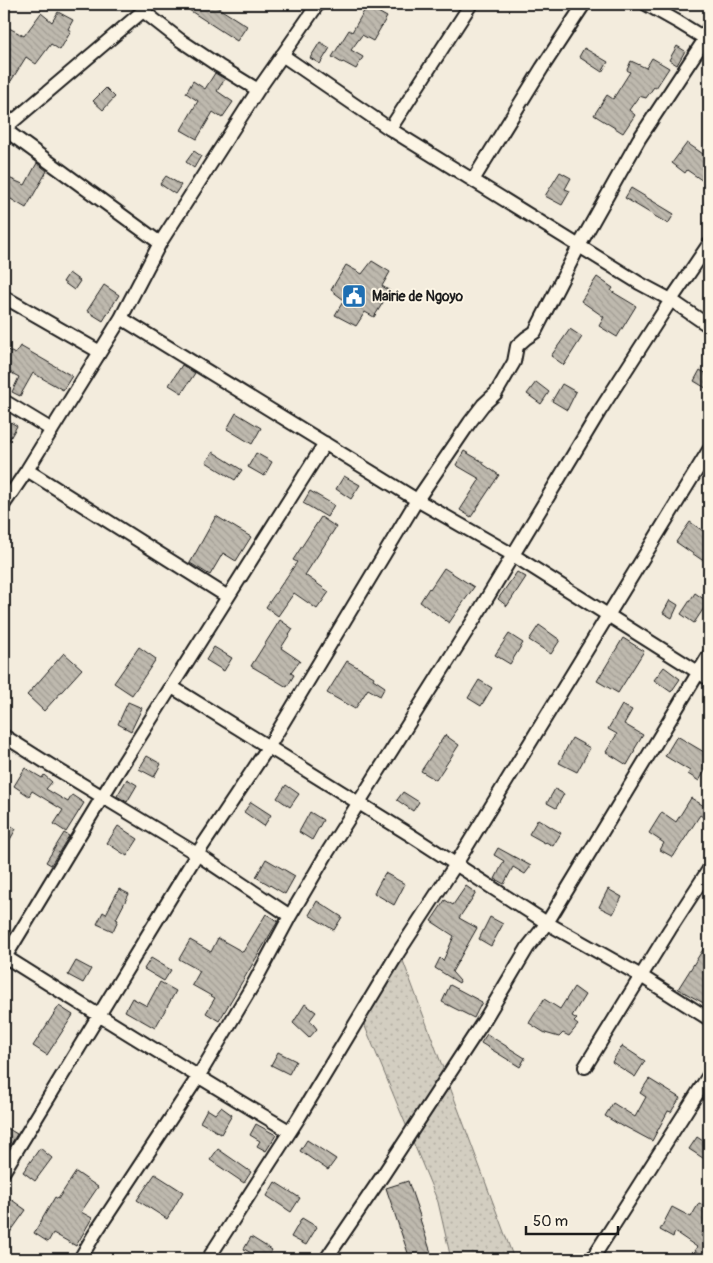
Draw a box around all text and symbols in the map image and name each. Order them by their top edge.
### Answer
public building icon: Mairie de Ngoyo [341,283,367,309]
place label: Mairie de Ngoyo [372,288,463,305]
scale bar [526,1203,618,1235]
text: 50 m [533,1212,568,1231]

